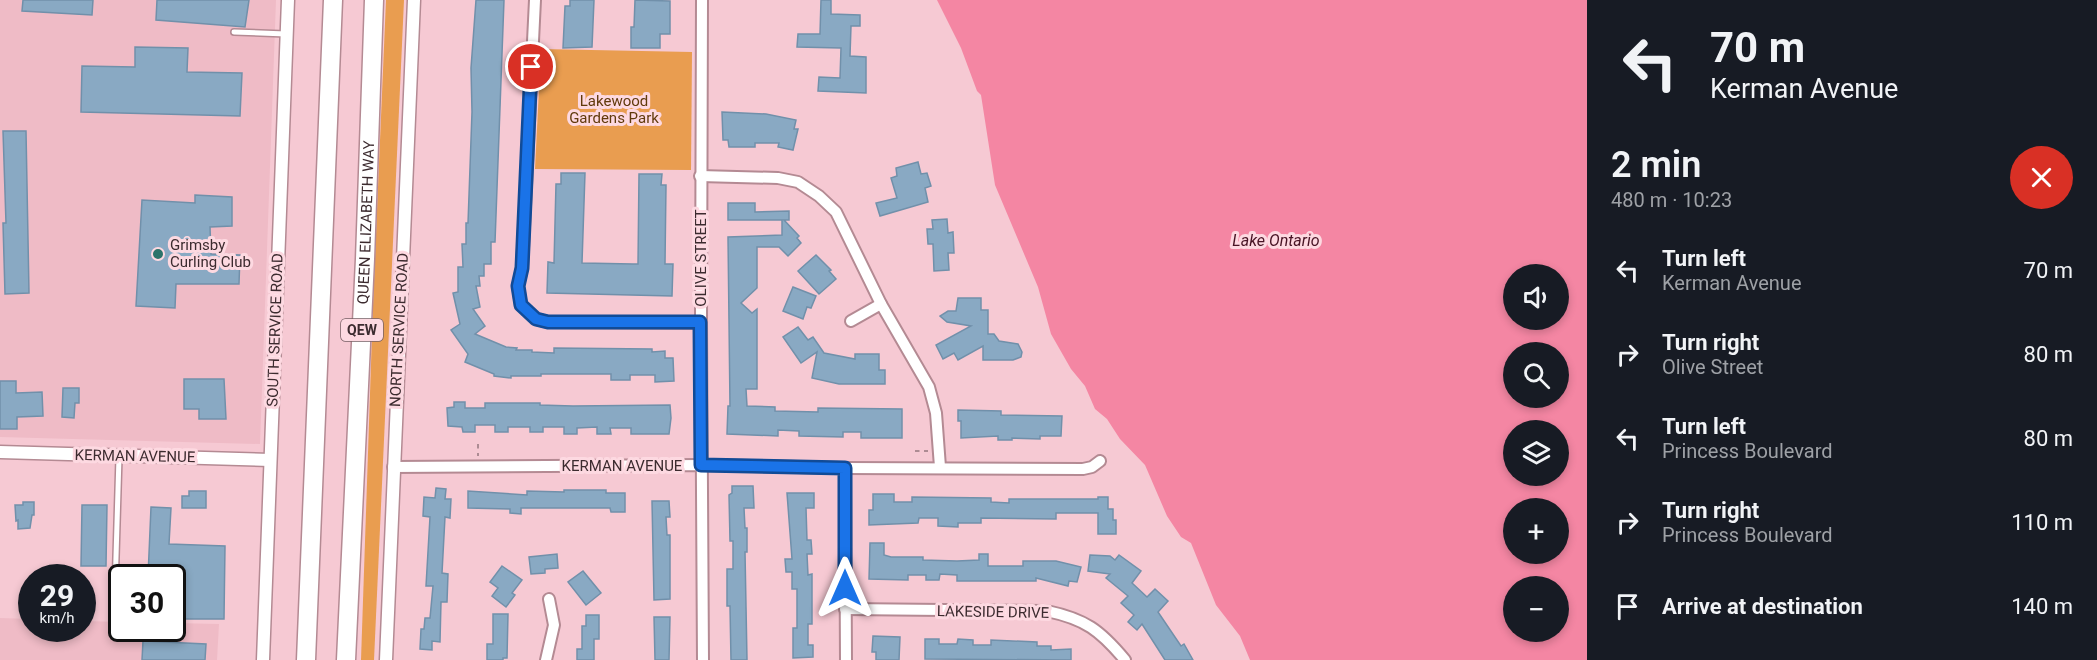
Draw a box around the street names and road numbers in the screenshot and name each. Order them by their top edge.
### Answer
street label: QUEEN ELIZABETH WAY [354,140,378,305]
street label: OLIVE STREET [692,209,710,307]
street label: SOUTH SERVICE ROAD [263,253,287,407]
street label: NORTH SERVICE ROAD [386,253,412,407]
road number: QEW [341,319,383,341]
street label: KERMAN AVENUE [74,446,196,466]
street label: KERMAN AVENUE [562,457,683,475]
street label: LAKESIDE DRIVE [937,602,1050,622]

